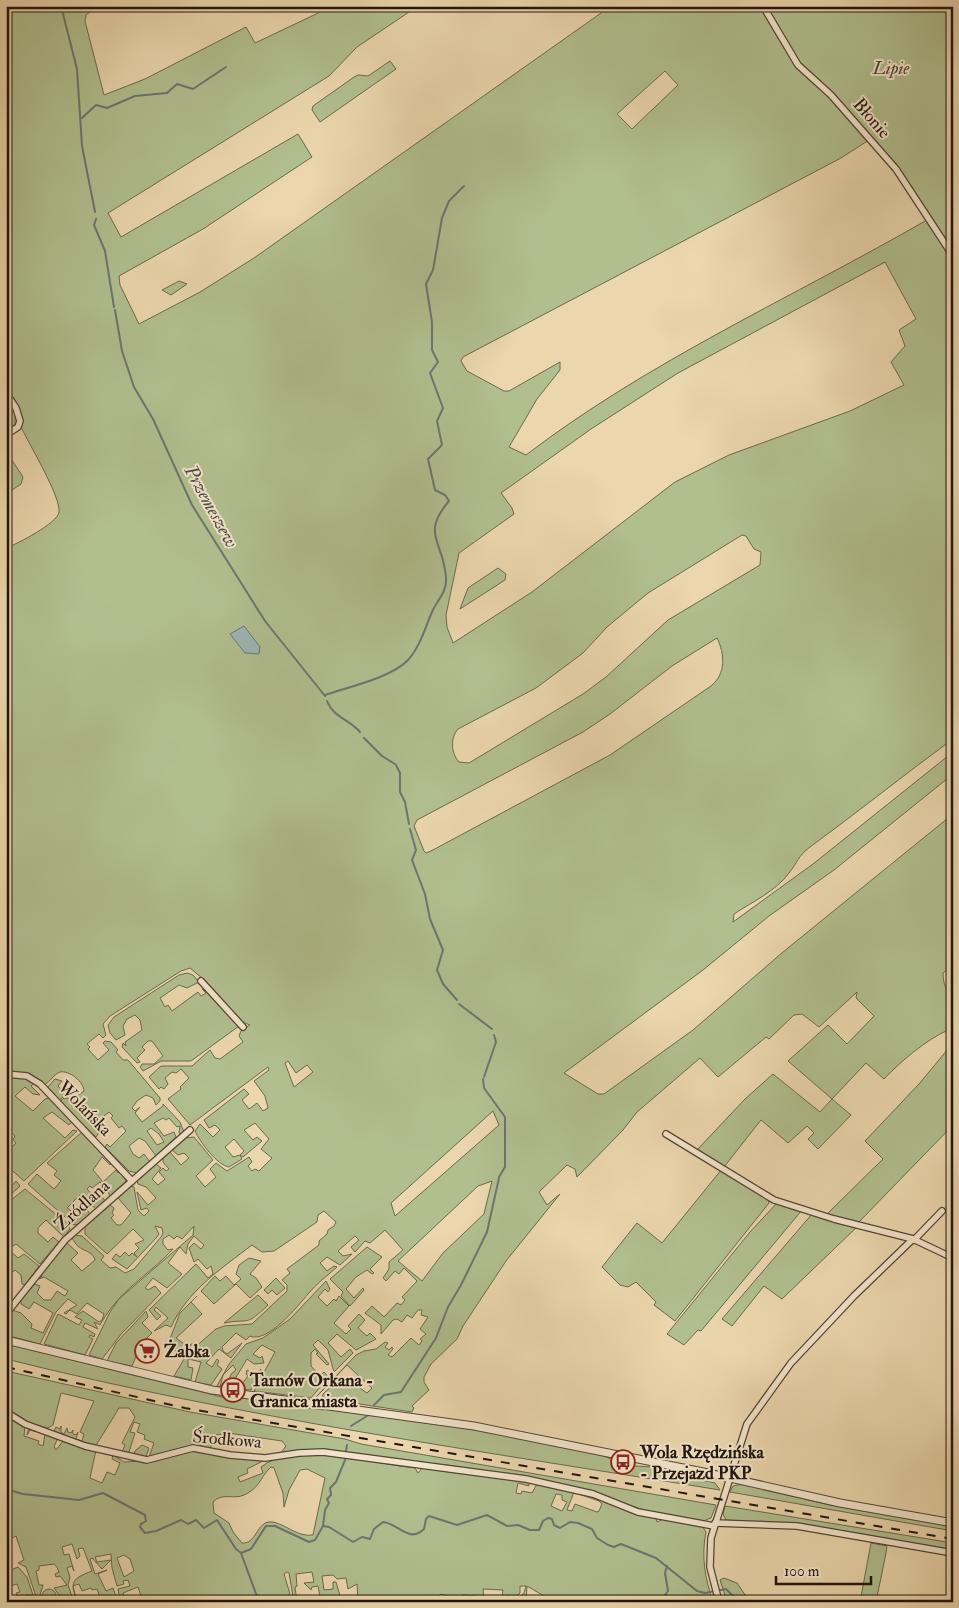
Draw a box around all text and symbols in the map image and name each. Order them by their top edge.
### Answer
park label: Lipie [872,57,910,80]
street label: Błonie [848,93,896,144]
water label: Przemeszew [178,460,244,552]
street label: Wolańska [52,1075,117,1141]
street label: Źródlana [50,1174,115,1236]
supermarket icon: Żabka [134,1338,160,1364]
place label: Żabka [164,1339,210,1363]
place label: Tarnów Orkana - Granica miasta [249,1369,373,1413]
bus stop icon: Tarnów Orkana - Granica miasta [220,1377,246,1403]
street label: Środkowa [191,1425,263,1454]
place label: Wola Rzędzińska - Przejazd PKP [639,1441,764,1485]
bus stop icon: Wola Rzędzińska - Przejazd PKP [610,1449,636,1475]
scale bar [776,1553,872,1585]
text: 100 m [784,1562,820,1581]

